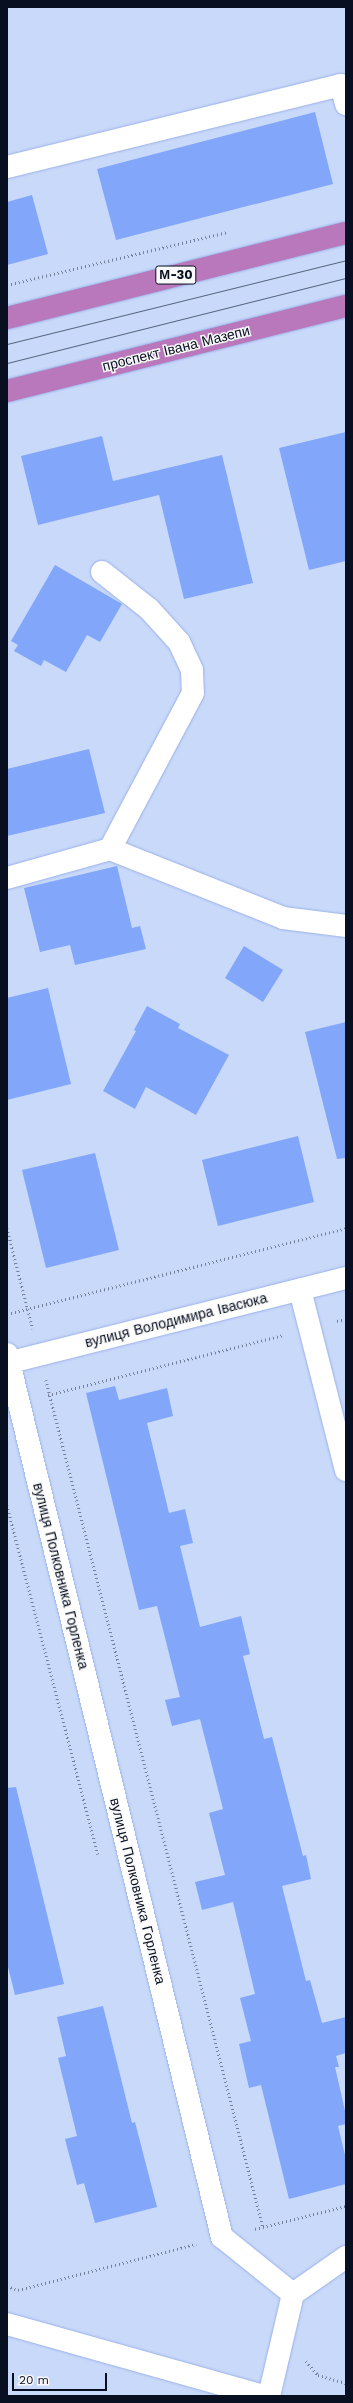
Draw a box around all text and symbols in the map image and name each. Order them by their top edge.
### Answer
road number: М-30 [155,264,197,286]
street label: проспект Івана Мазепи [101,322,251,374]
street label: вулиця Володимира Івасюка [83,1289,269,1351]
street label: вулиця Полковника Горленка [30,1481,92,1671]
street label: вулиця Полковника Горленка [107,1796,169,1986]
scale bar [14,2365,109,2391]
text: 20 m [19,2373,49,2387]

